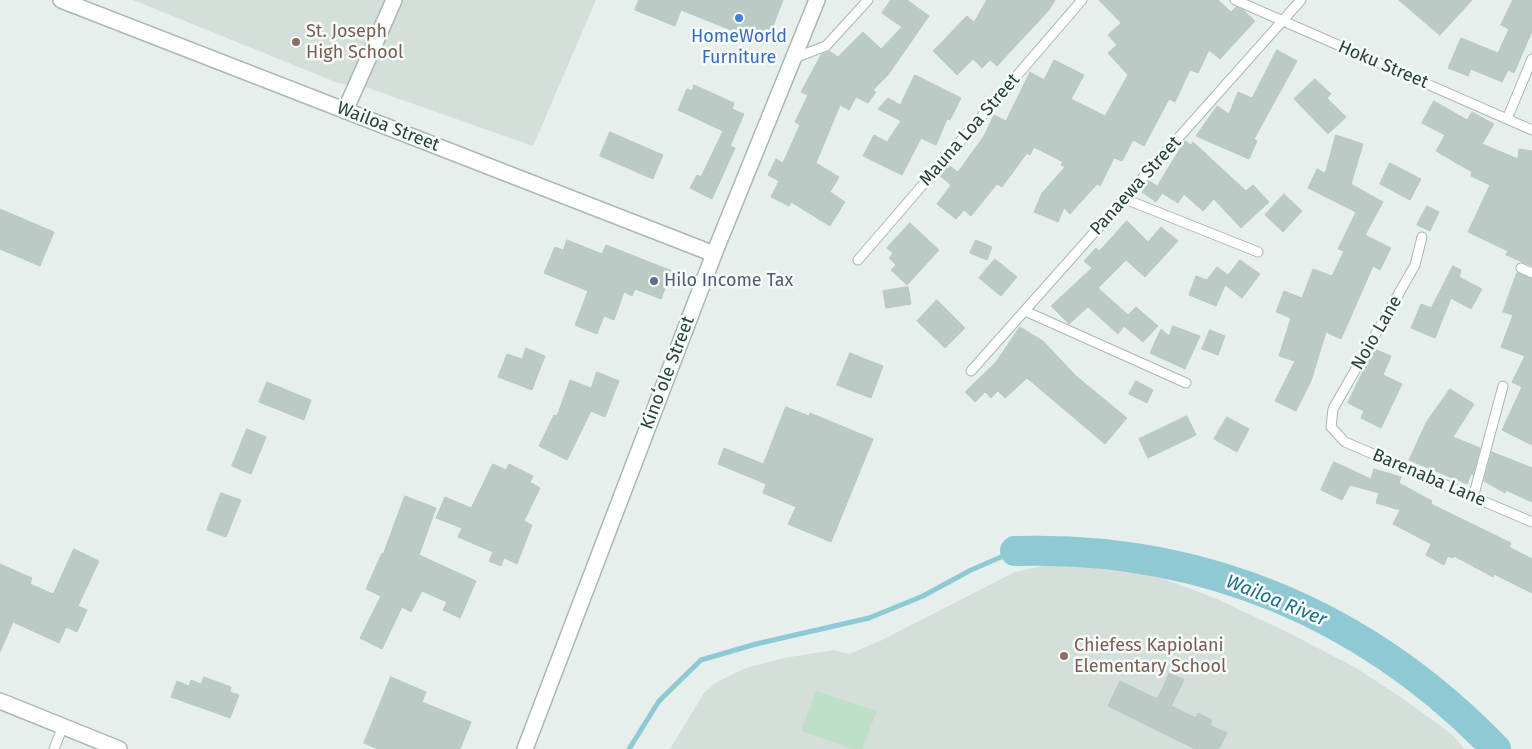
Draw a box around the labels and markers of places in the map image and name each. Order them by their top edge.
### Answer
marker: HomeWorld Furniture [733,12,745,24]
place label: St. Joseph High School [306,21,403,64]
place label: HomeWorld Furniture [691,26,787,68]
marker: St. Joseph High School [290,36,302,48]
place label: Hilo Income Tax [664,270,793,292]
marker: Hilo Income Tax [648,275,660,287]
place label: Chiefess Kapiolani Elementary School [1074,635,1226,678]
marker: Chiefess Kapiolani Elementary School [1058,650,1070,662]

